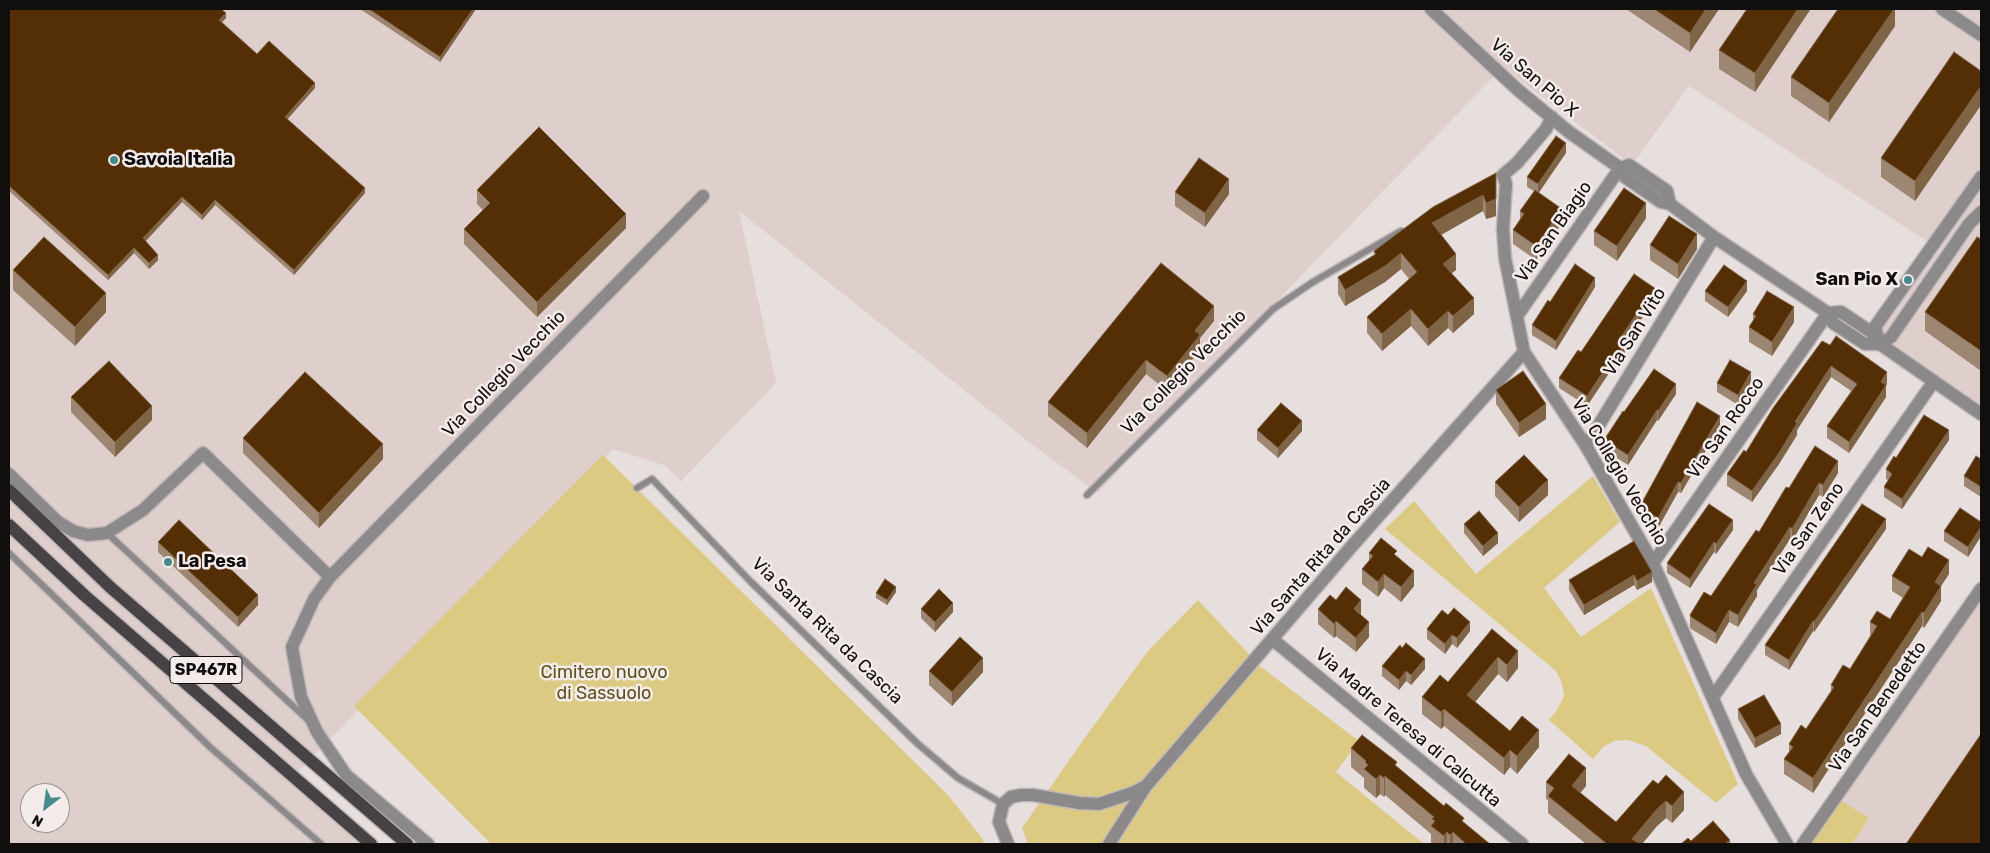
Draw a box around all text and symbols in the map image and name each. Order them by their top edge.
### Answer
street label: Via San Pio X [1486,34,1582,122]
place label: Savoia Italia [124,149,233,171]
marker: Savoia Italia [108,154,120,166]
street label: Via San Biagio [1511,177,1597,287]
place label: San Pio X [1815,269,1898,291]
marker: San Pio X [1902,274,1914,286]
street label: Via San Vito [1599,284,1671,380]
street label: Via Collegio Vecchio [1117,305,1251,439]
street label: Via Collegio Vecchio [438,306,570,442]
street label: Via San Rocco [1683,373,1769,483]
street label: Via Collegio Vecchio [1567,394,1671,550]
street label: Via Santa Rita da Cascia [1247,474,1395,640]
street label: Via San Zeno [1769,478,1849,580]
place label: La Pesa [178,551,247,573]
street label: Via Santa Rita da Cascia [747,553,907,709]
marker: La Pesa [162,556,174,568]
street label: Via San Benedetto [1825,637,1931,777]
street label: Via Madre Teresa di Calcutta [1311,644,1505,812]
road number: SP467R [170,656,242,684]
park label: Cimitero nuovo di Sassuolo [541,662,667,704]
north arrow [20,783,70,833]
text: N [29,811,46,830]

